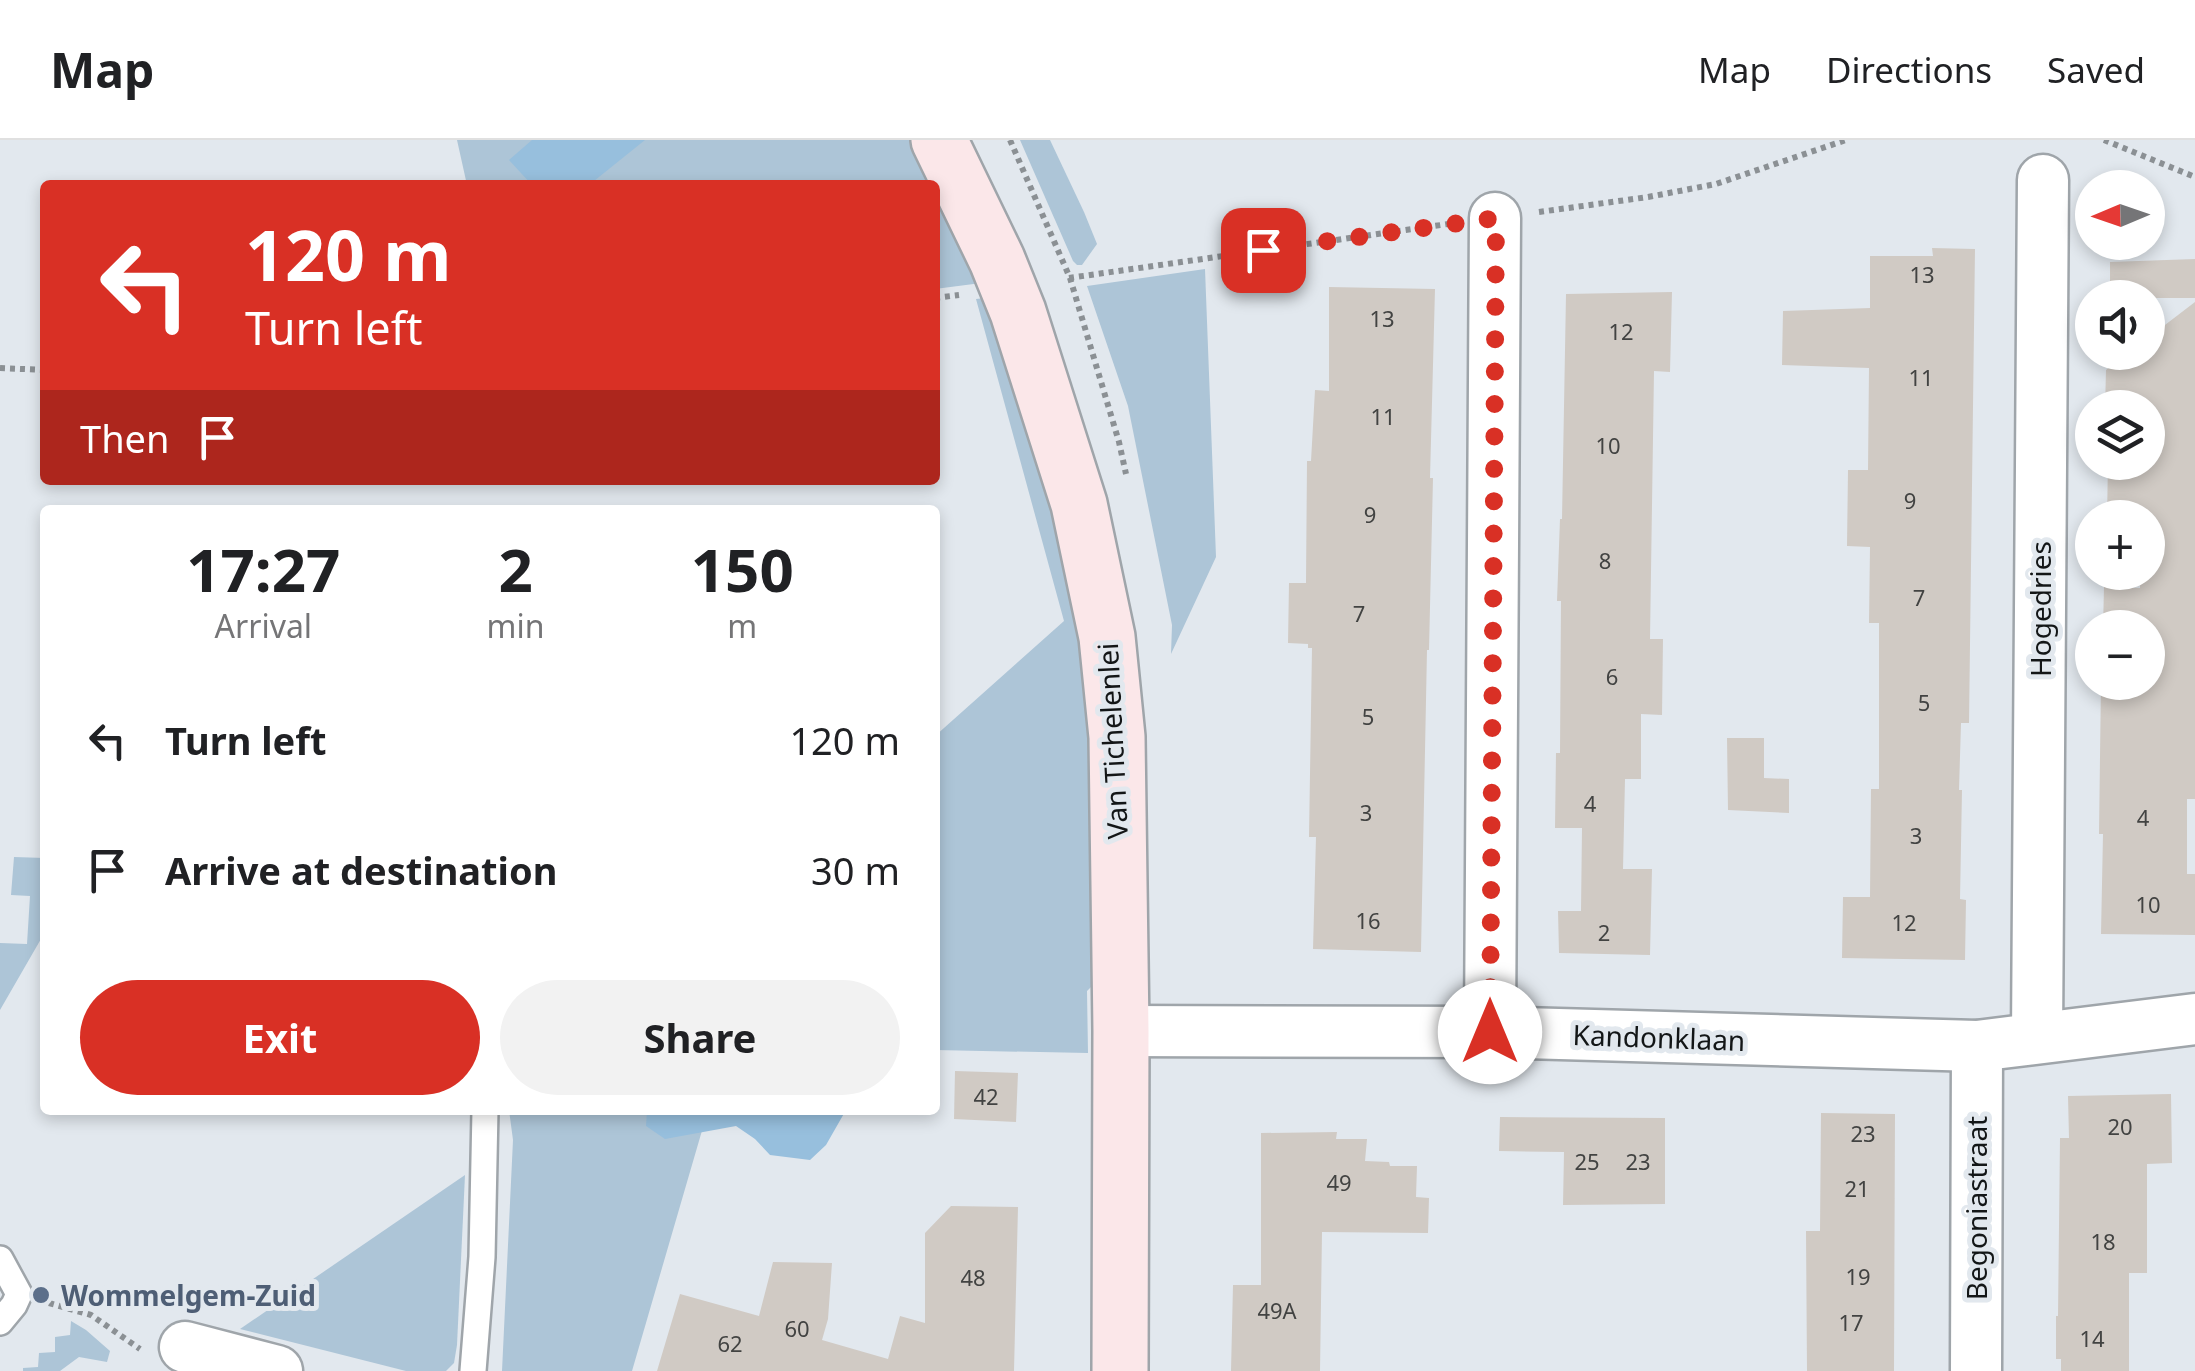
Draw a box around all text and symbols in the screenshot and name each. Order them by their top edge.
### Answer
text: Map [50,37,154,102]
text: Map [1698,46,1771,93]
text: Directions [1826,46,1992,93]
text: Saved [2047,46,2145,93]
north arrow [2075,170,2165,260]
map controls [2075,170,2165,700]
text: 120 m [245,206,452,302]
pin [1221,208,1306,293]
icon: left [80,220,210,350]
icon: arrive [1236,223,1291,278]
house number: 13 [1909,259,1935,289]
button: sound [2075,280,2165,370]
text: Turn left [245,297,422,358]
house number: 13 [1369,303,1395,333]
house number: 12 [1608,316,1634,346]
house number: 11 [1908,362,1934,392]
button: layers [2075,390,2165,480]
house number: 11 [1370,401,1396,431]
icon: arrive [190,410,245,465]
text: Then [80,412,170,464]
house number: 10 [1595,430,1621,460]
house number: 9 [1904,485,1916,515]
house number: 9 [1364,499,1376,529]
button: + [2075,500,2165,590]
text: 17:27 [186,528,340,610]
text: 2 [498,528,533,610]
text: 150 [691,528,794,610]
street label: Hogedries [2021,541,2059,677]
house number: 8 [1599,545,1611,575]
house number: 7 [1913,582,1925,612]
house number: 7 [1353,598,1365,628]
text: Arrival [215,604,312,647]
text: min [487,604,545,647]
text: m [727,604,757,647]
button: − [2075,610,2165,700]
street label: Van Tichelenlei [1088,642,1136,840]
house number: 6 [1606,661,1618,691]
house number: 5 [1918,687,1930,717]
house number: 5 [1362,701,1374,731]
icon: left [80,713,135,768]
text: Turn left [165,714,327,766]
text: 120 m [789,714,900,766]
house number: 4 [1584,788,1597,818]
house number: 3 [1360,797,1372,827]
house number: 4 [2137,802,2150,832]
house number: 3 [1910,820,1922,850]
icon: arrive [80,843,135,898]
text: Arrive at destination [165,844,557,896]
text: 30 m [811,844,900,896]
house number: 10 [2135,889,2161,919]
house number: 16 [1355,905,1381,935]
house number: 12 [1891,907,1917,937]
house number: 2 [1598,917,1610,947]
button: Exit [80,980,480,1095]
button: Share [500,980,900,1095]
position arrow [1438,980,1542,1084]
street label: Kandonklaan [1572,1015,1746,1059]
house number: 42 [973,1081,999,1111]
house number: 20 [2107,1111,2133,1141]
street label: Begoniastraat [1957,1116,1995,1300]
house number: 23 [1850,1118,1876,1148]
house number: 25 [1574,1146,1600,1176]
house number: 23 [1625,1146,1651,1176]
house number: 49 [1326,1167,1352,1197]
house number: 21 [1844,1173,1870,1203]
house number: 18 [2090,1226,2116,1256]
house number: 19 [1845,1261,1871,1291]
house number: 48 [960,1262,986,1292]
place label: Wommelgem-Zuid [61,1276,316,1314]
marker: Wommelgem-Zuid [30,1284,52,1306]
house number: 49A [1257,1295,1298,1325]
house number: 17 [1838,1307,1864,1337]
house number: 60 [784,1313,810,1343]
house number: 14 [2079,1323,2105,1353]
house number: 62 [717,1328,743,1358]

